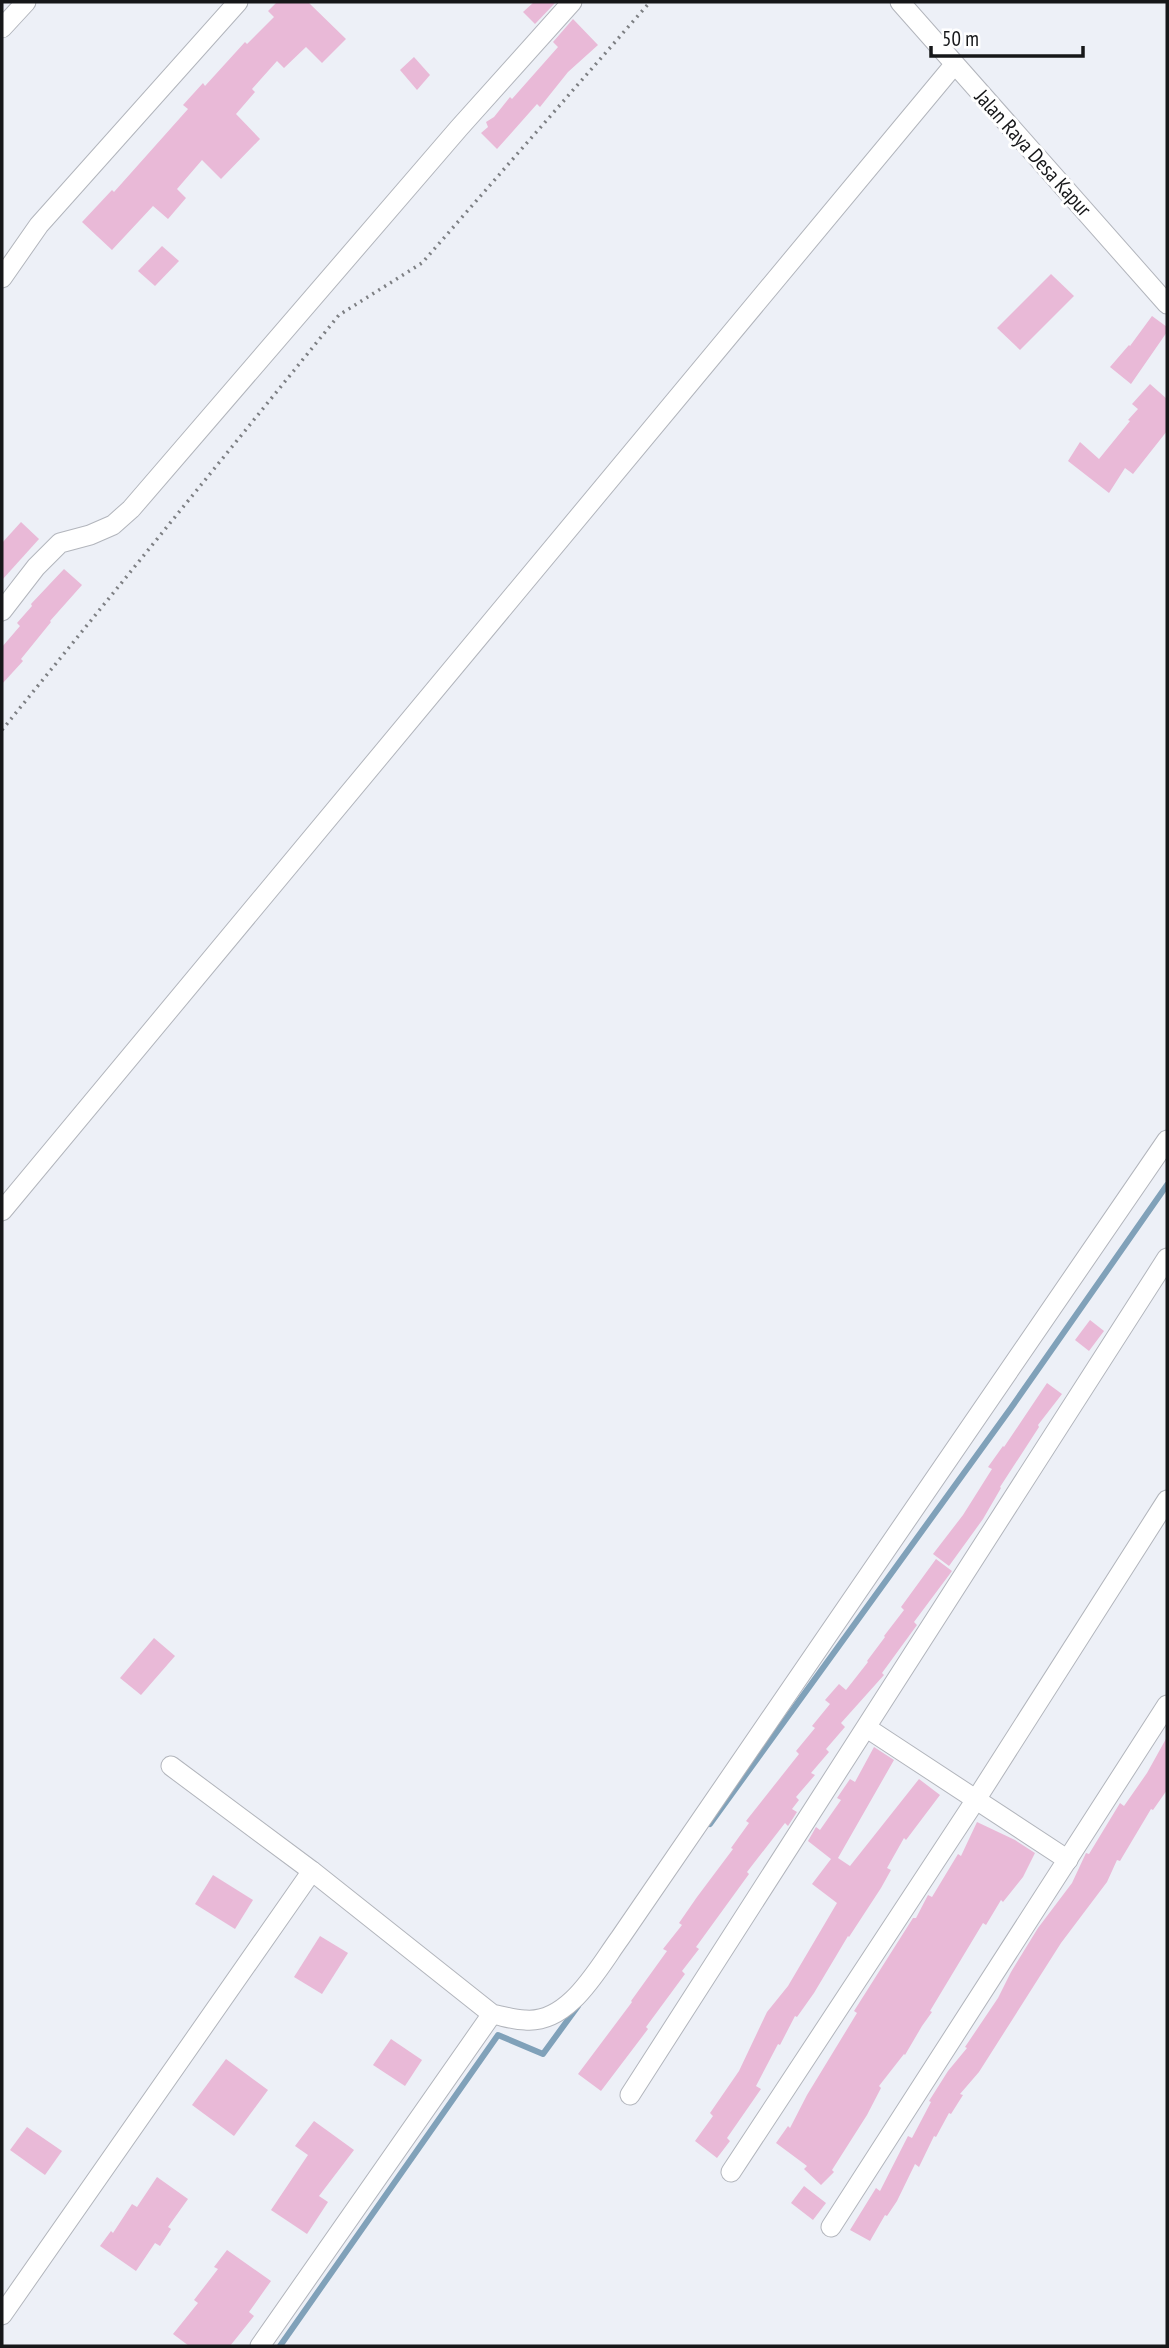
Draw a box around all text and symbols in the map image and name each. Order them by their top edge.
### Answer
scale bar [931,14,1083,58]
text: 50 m [942,25,979,52]
street label: Jalan Raya Desa Kapur [969,83,1098,222]

